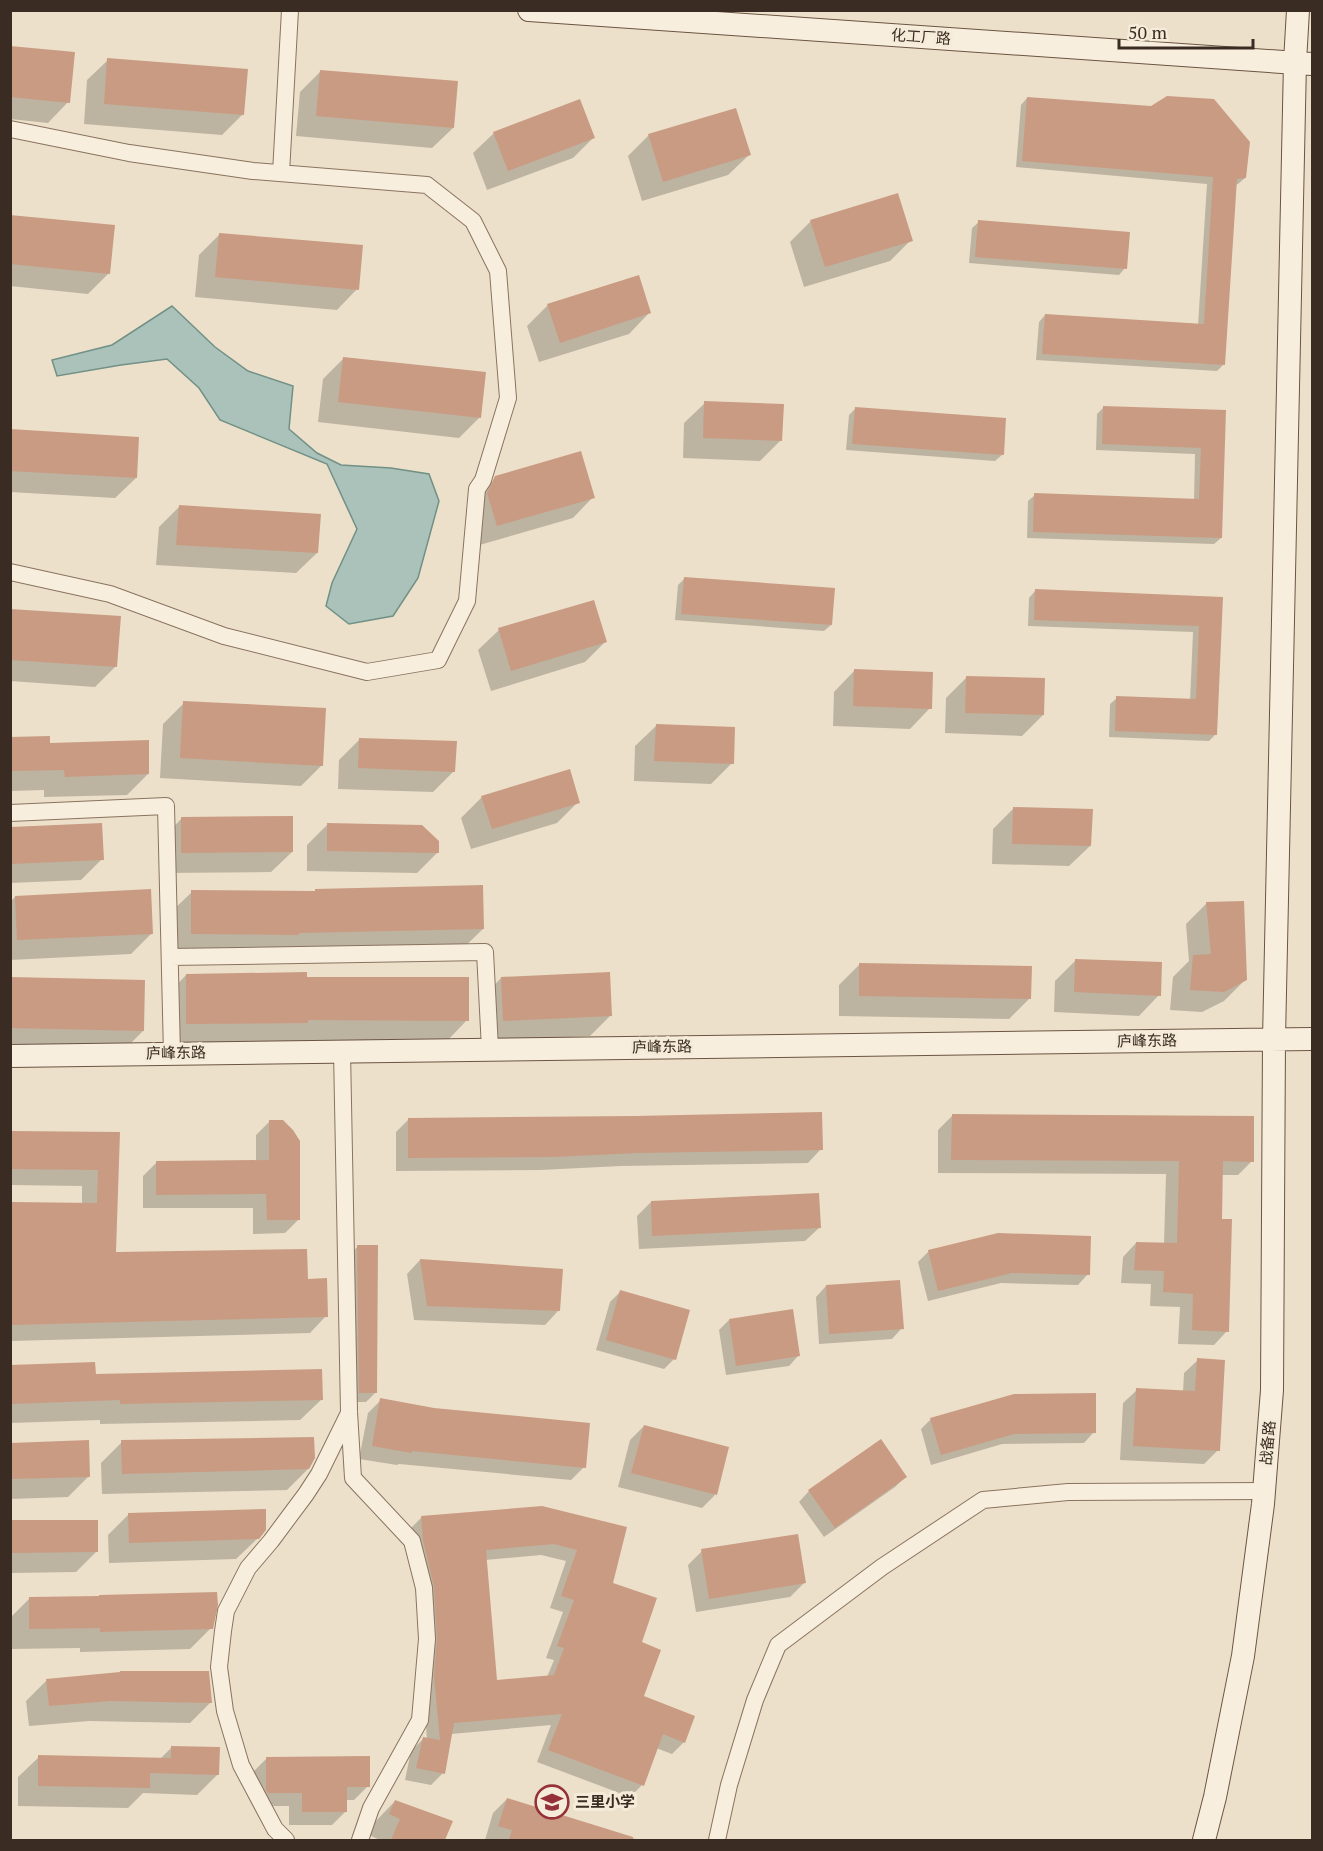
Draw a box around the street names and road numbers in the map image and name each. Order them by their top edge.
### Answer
street label: 化工厂路 [890,24,952,48]
street label: 庐峰东路 [1117,1029,1177,1051]
street label: 庐峰东路 [632,1035,692,1057]
street label: 庐峰东路 [146,1041,206,1063]
street label: 战备路 [1255,1420,1279,1466]

